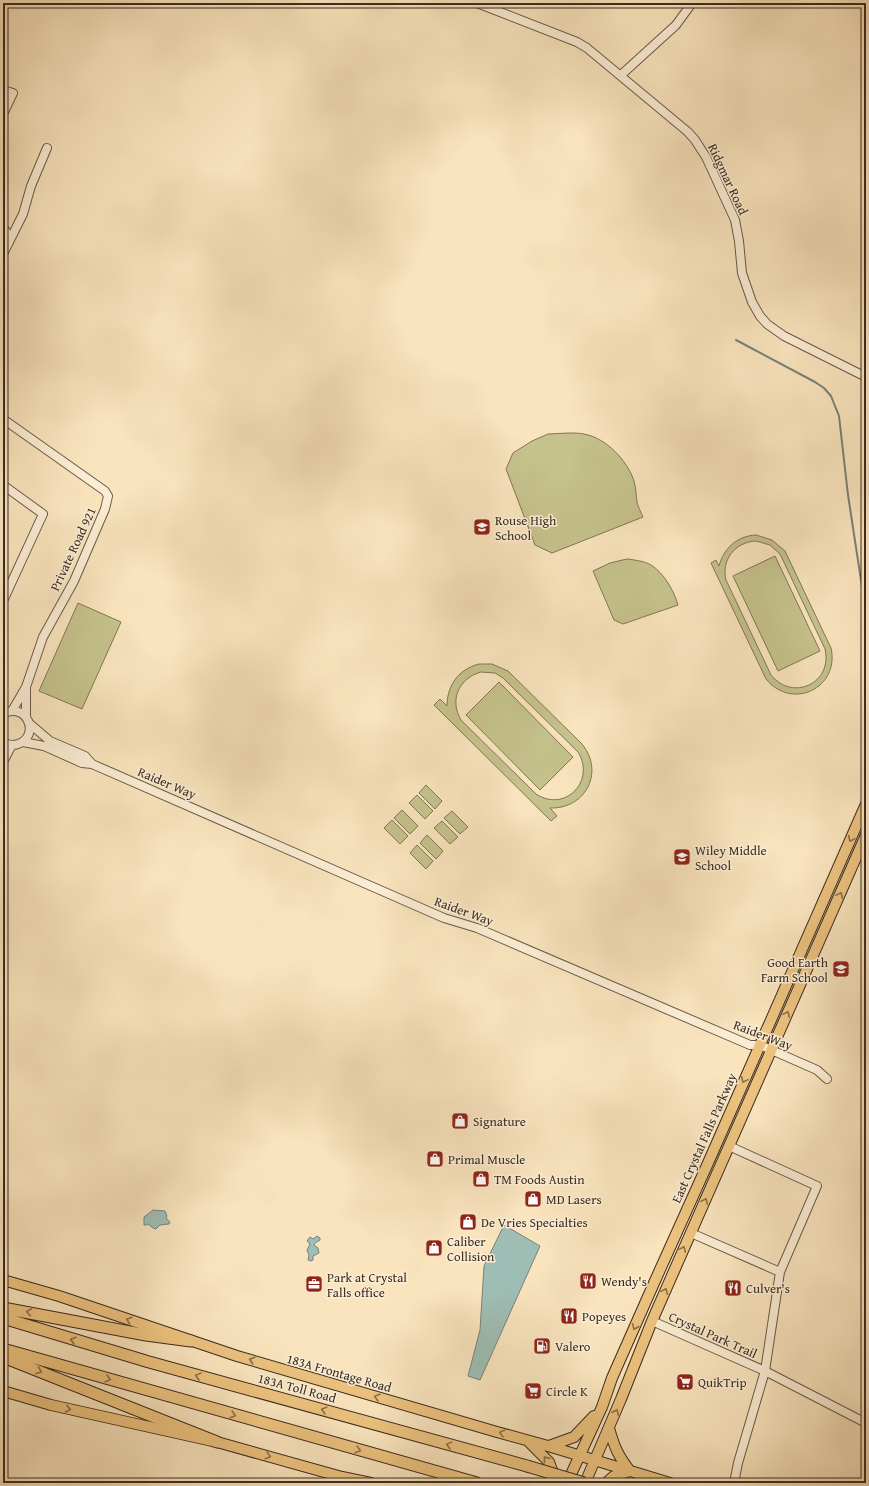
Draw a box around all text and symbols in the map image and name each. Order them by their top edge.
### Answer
street label: Ridgmar Road [703,140,753,218]
street label: Private Road 921 [45,504,101,594]
place label: Rouse High School [495,511,557,545]
school or university icon: Rouse High School [472,517,492,537]
street label: Raider Way [135,762,200,804]
one-way arrow [847,835,855,842]
place label: Wiley Middle School [695,841,767,875]
school or university icon: Wiley Middle School [672,847,692,867]
street label: Raider Way [432,892,497,931]
one-way arrow [835,892,843,900]
place label: Good Earth Farm School [761,953,829,987]
school or university icon: Good Earth Farm School [831,959,851,979]
one-way arrow [782,1011,790,1018]
street label: Raider Way [731,1015,796,1055]
street label: East Crystal Falls Parkway [667,1069,742,1206]
one-way arrow [741,1076,749,1084]
shop icon: Signature [450,1111,470,1131]
place label: Signature [473,1112,526,1131]
shop icon: Primal Muscle [425,1149,445,1169]
place label: Primal Muscle [448,1150,525,1169]
shop icon: TM Foods Austin [471,1169,491,1189]
place label: TM Foods Austin [494,1170,585,1189]
shop icon: MD Lasers [523,1189,543,1209]
place label: MD Lasers [546,1190,602,1209]
one-way arrow [700,1197,708,1205]
shop icon: De Vries Specialties [458,1212,478,1232]
place label: De Vries Specialties [481,1213,588,1232]
place label: Caliber Collision [447,1232,495,1266]
shop icon: Caliber Collision [424,1238,444,1258]
one-way arrow [679,1245,687,1252]
place label: Park at Crystal Falls office [327,1268,407,1302]
restaurant icon: Wendy's [578,1271,598,1291]
place label: Wendy's [601,1272,647,1291]
office icon: Park at Crystal Falls office [304,1274,324,1294]
restaurant icon: Culver's [723,1278,743,1298]
place label: Culver's [746,1279,790,1298]
one-way arrow [660,1288,668,1296]
restaurant icon: Popeyes [559,1306,579,1326]
place label: Popeyes [582,1307,626,1326]
street label: Crystal Park Trail [666,1307,761,1363]
one-way arrow [26,1309,32,1317]
one-way arrow [126,1316,133,1324]
one-way arrow [631,1324,639,1331]
one-way arrow [70,1336,77,1345]
fuel station icon: Valero [532,1336,552,1356]
place label: Valero [555,1337,591,1356]
street label: 183A Frontage Road [284,1349,394,1397]
one-way arrow [249,1356,256,1365]
one-way arrow [36,1367,43,1375]
street label: 183A Toll Road [256,1368,338,1408]
one-way arrow [195,1372,202,1381]
supermarket icon: QuikTrip [675,1372,695,1392]
place label: QuikTrip [698,1373,747,1392]
one-way arrow [104,1374,111,1383]
supermarket icon: Circle K [523,1381,543,1401]
place label: Circle K [546,1382,588,1401]
one-way arrow [374,1393,381,1402]
one-way arrow [64,1404,71,1412]
one-way arrow [320,1406,327,1415]
one-way arrow [611,1408,619,1416]
one-way arrow [230,1410,236,1418]
one-way arrow [499,1430,505,1438]
one-way arrow [446,1441,452,1449]
one-way arrow [355,1445,361,1453]
one-way arrow [265,1452,272,1460]
one-way arrow [543,1456,550,1464]

